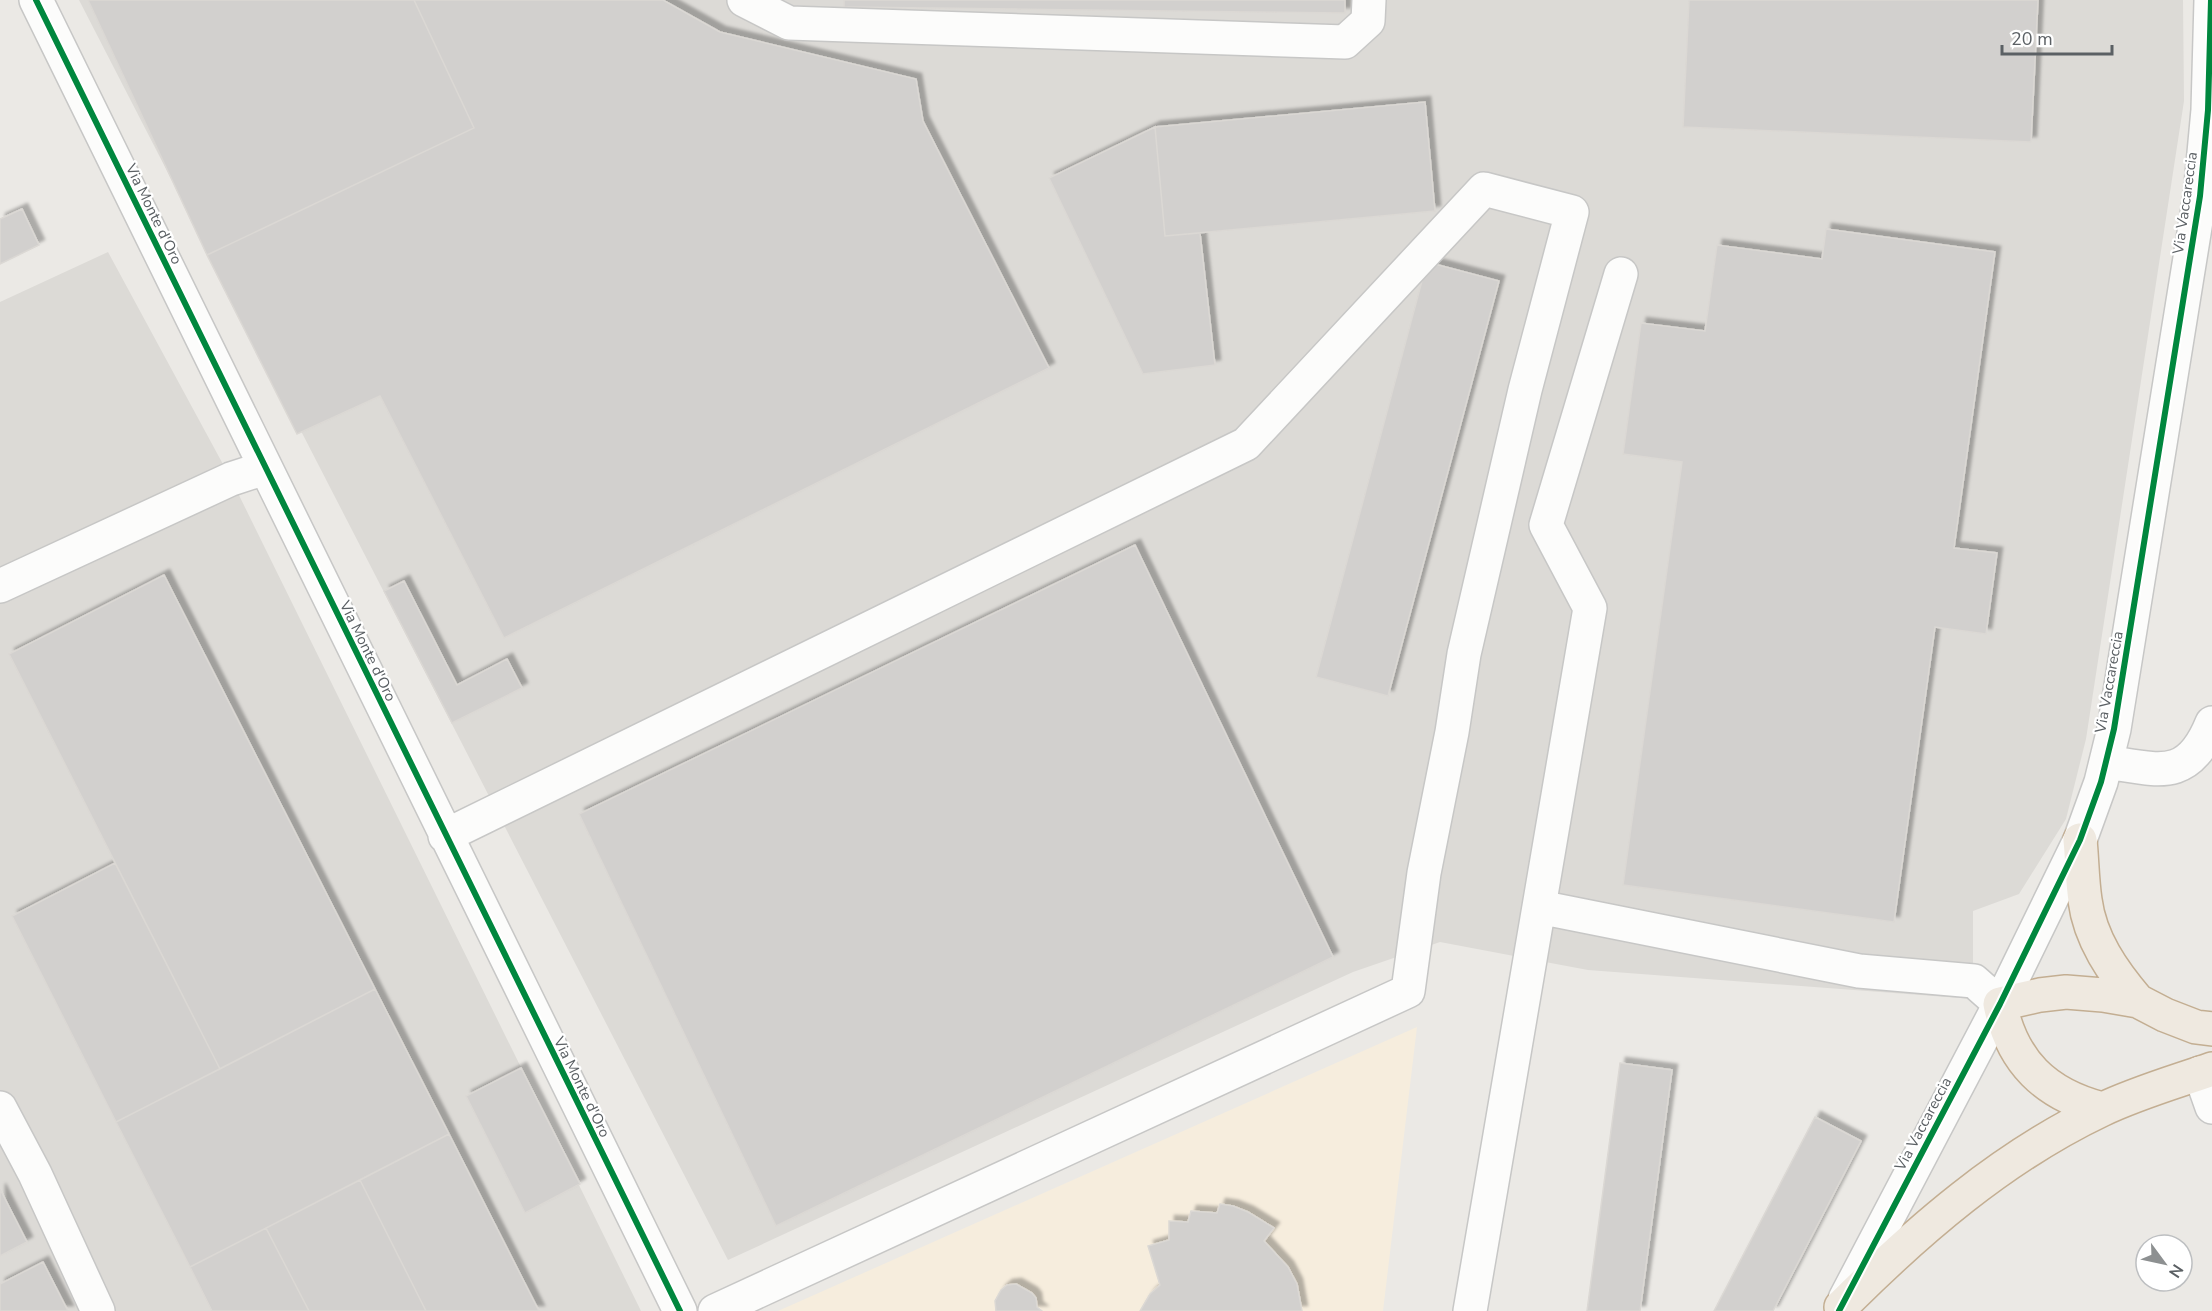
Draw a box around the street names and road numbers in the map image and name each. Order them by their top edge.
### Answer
street label: Via Vaccareccia [2168,151,2202,256]
street label: Via Monte d'Oro [121,160,187,268]
street label: Via Monte d'Oro [335,597,401,705]
street label: Via Vaccareccia [2090,629,2128,735]
street label: Via Monte d'Oro [549,1033,615,1141]
street label: Via Vaccareccia [1889,1074,1956,1175]

